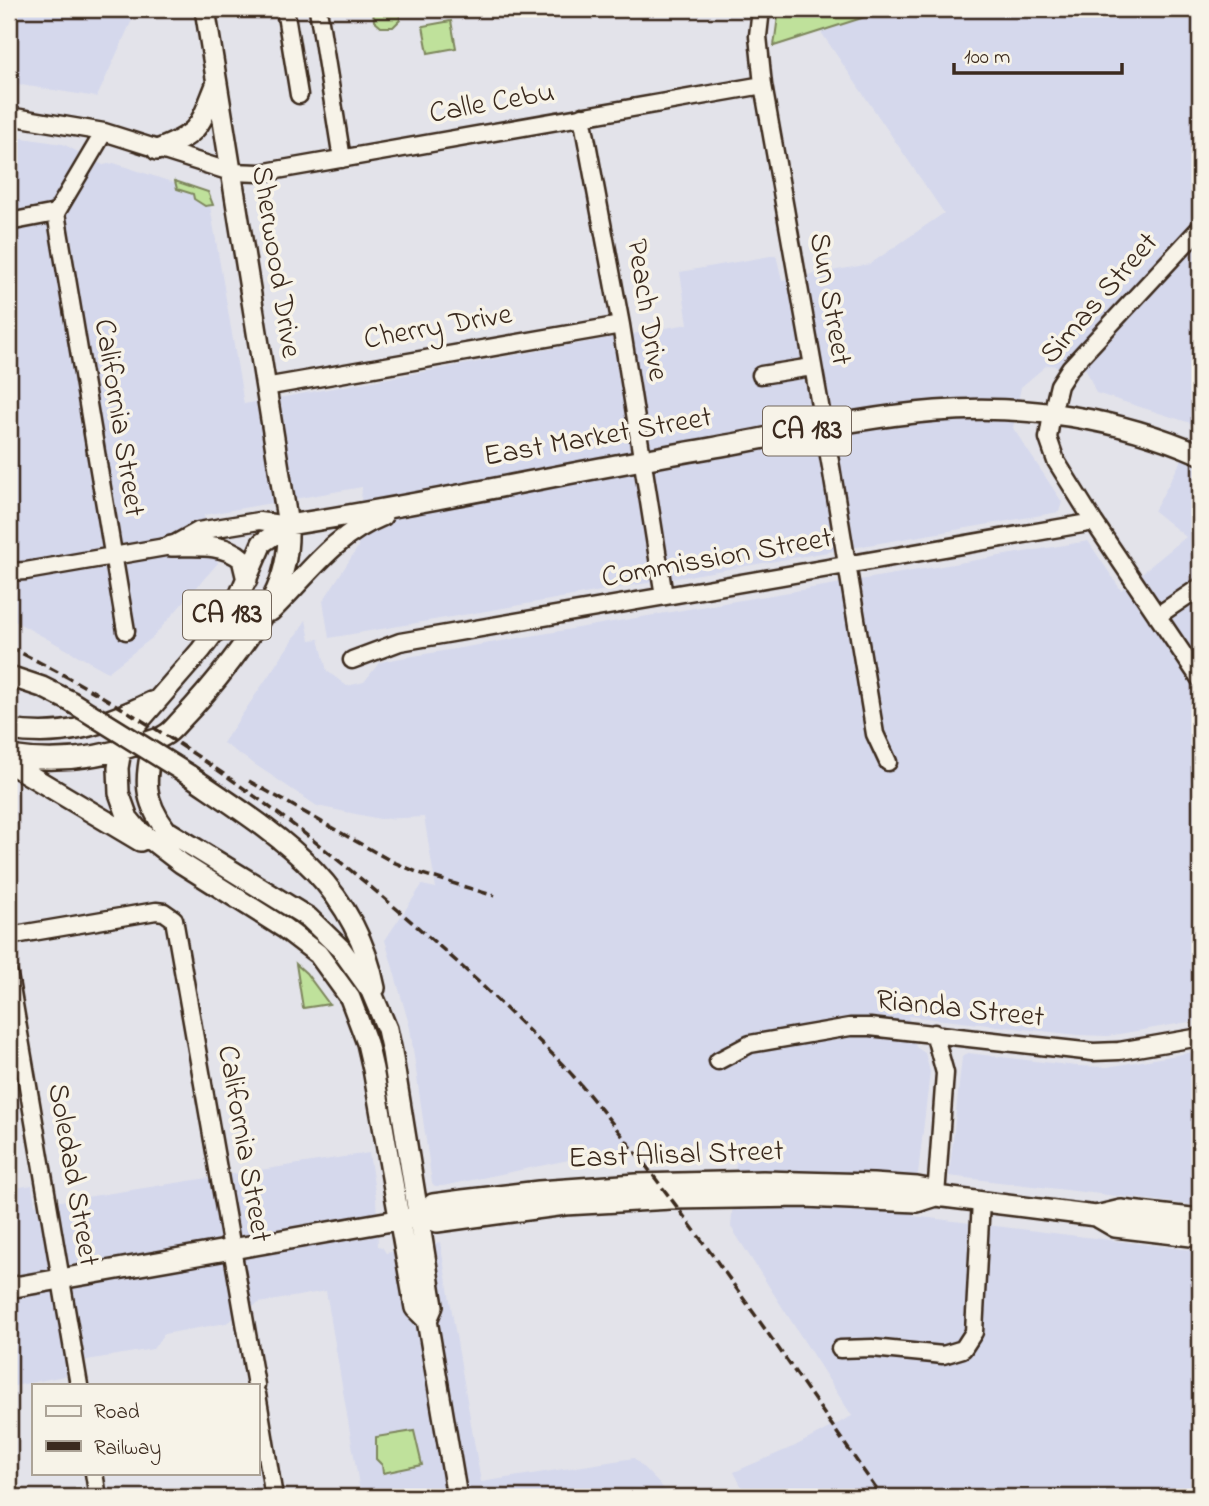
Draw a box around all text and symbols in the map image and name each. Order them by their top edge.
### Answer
scale bar [954,32,1122,76]
text: 100 m [964,43,1010,73]
street label: Calle Cebu [426,71,558,137]
street label: Sherwood Drive [238,163,312,362]
street label: Simas Street [1030,223,1170,375]
street label: Sun Street [796,229,862,369]
street label: Peach Drive [613,236,679,385]
street label: Cherry Drive [361,293,516,363]
street label: California Street [81,316,155,520]
street label: East Market Street [481,396,715,480]
road number: CA 183 [763,406,851,456]
street label: Commission Street [598,517,836,601]
road number: CA 183 [183,590,271,640]
street label: Rianda Street [874,979,1046,1041]
street label: California Street [204,1042,282,1246]
street label: Soledad Street [34,1080,110,1270]
street label: East Alisal Street [567,1130,785,1182]
legend [32,1384,259,1474]
text: Road [94,1398,140,1428]
text: Railway [94,1434,161,1466]

